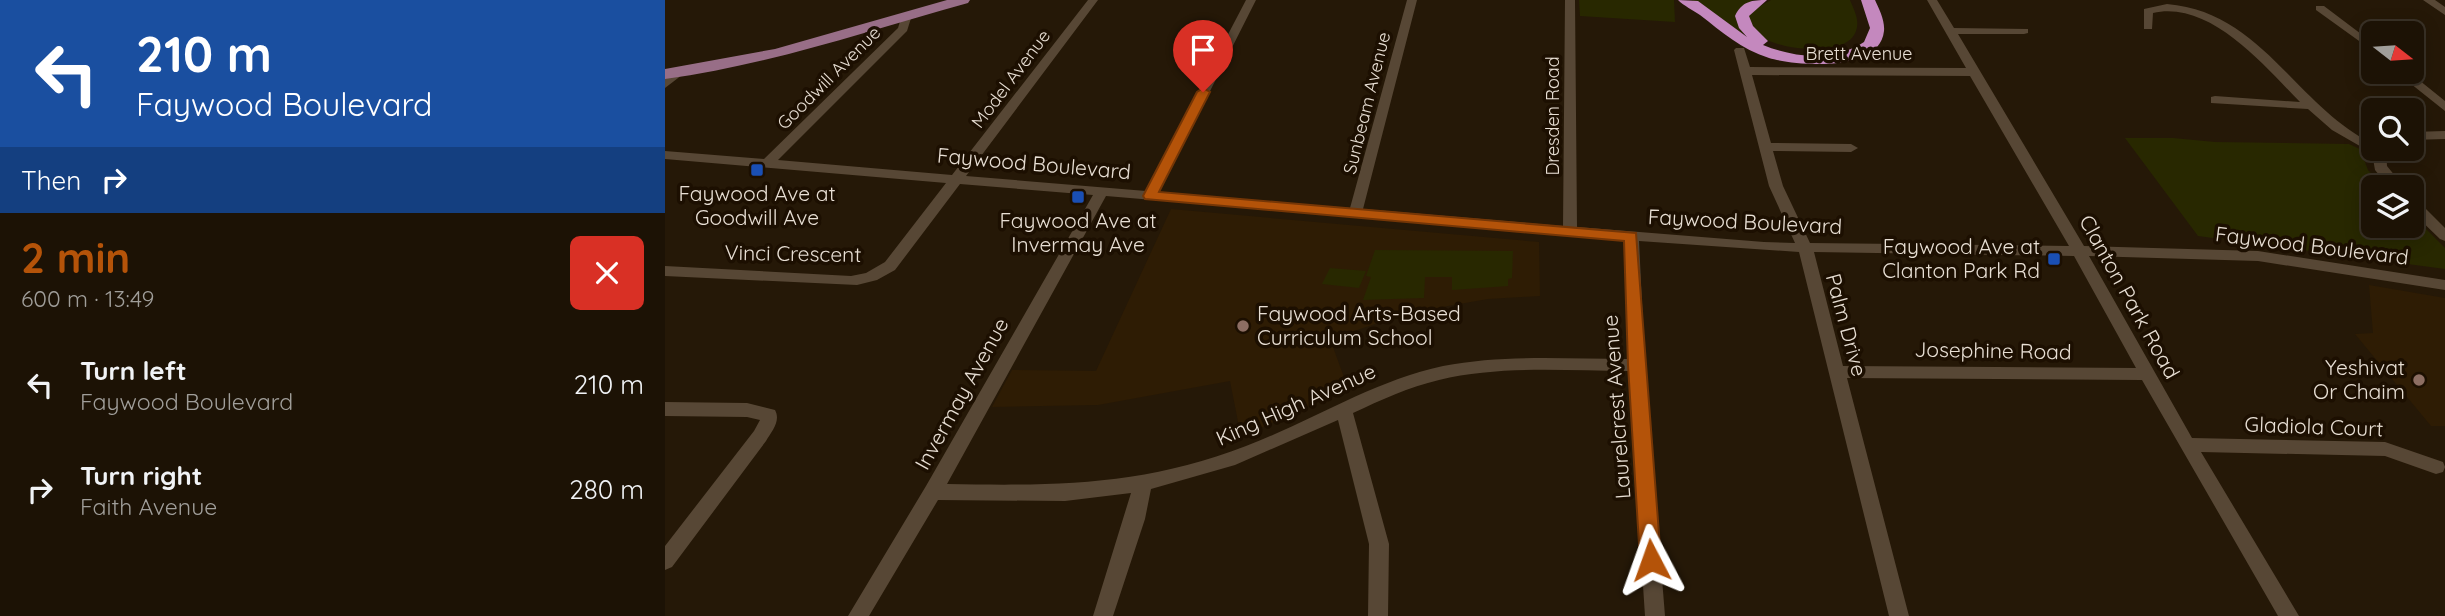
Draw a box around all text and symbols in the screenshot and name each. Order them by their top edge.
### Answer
pin [1173,20,1233,92]
street label: Goodwill Avenue [772,21,885,134]
north arrow [2361,21,2424,84]
map controls [2361,21,2424,238]
text: 210 m [136,23,272,84]
street label: Model Avenue [966,25,1055,133]
icon: left [21,28,112,119]
street label: Sunbeam Avenue [1338,29,1395,176]
icon: arrive [1184,31,1222,69]
street label: Brett Avenue [1805,42,1913,65]
street label: Dresden Road [1541,56,1564,176]
text: Faywood Boulevard [136,84,432,124]
button: search [2361,98,2424,161]
street label: Faywood Boulevard [936,142,1132,184]
icon: right [95,161,133,199]
marker: Faywood Ave at Goodwill Ave [749,162,765,178]
text: Then [21,164,81,197]
button: layers [2361,175,2424,238]
place label: Faywood Ave at Goodwill Ave [678,180,836,230]
marker: Faywood Ave at Invermay Ave [1070,189,1086,205]
street label: Faywood Boulevard [1647,203,1843,239]
place label: Faywood Ave at Invermay Ave [999,207,1157,257]
street label: Clanton Park Road [2074,210,2186,383]
street label: Faywood Boulevard [2214,220,2410,270]
text: 2 min [21,231,130,284]
place label: Faywood Ave at Clanton Park Rd [1882,233,2040,283]
button: close [570,236,644,310]
street label: Vinci Crescent [724,239,862,267]
marker: Faywood Ave at Clanton Park Rd [2046,251,2062,267]
street label: Palm Drive [1821,270,1873,379]
text: 600 m · 13:49 [21,284,154,313]
place label: Faywood Arts-Based Curriculum School [1257,300,1461,350]
street label: Invermay Avenue [909,313,1014,474]
street label: Laurelcrest Avenue [1597,314,1635,500]
marker: Faywood Arts-Based Curriculum School [1235,318,1251,334]
street label: Josephine Road [1914,336,2072,364]
text: Turn left [80,354,187,387]
place label: Yeshivat Or Chaim [2313,354,2405,404]
street label: King High Avenue [1212,357,1379,451]
icon: left [21,366,59,404]
text: 210 m [574,368,644,401]
marker: Yeshivat Or Chaim [2411,372,2427,388]
text: Faywood Boulevard [80,387,293,416]
street label: Gladiola Court [2244,411,2384,441]
text: Turn right [80,459,202,492]
icon: right [21,471,59,509]
text: 280 m [569,473,644,506]
text: Faith Avenue [80,492,217,521]
position arrow [1614,523,1688,597]

